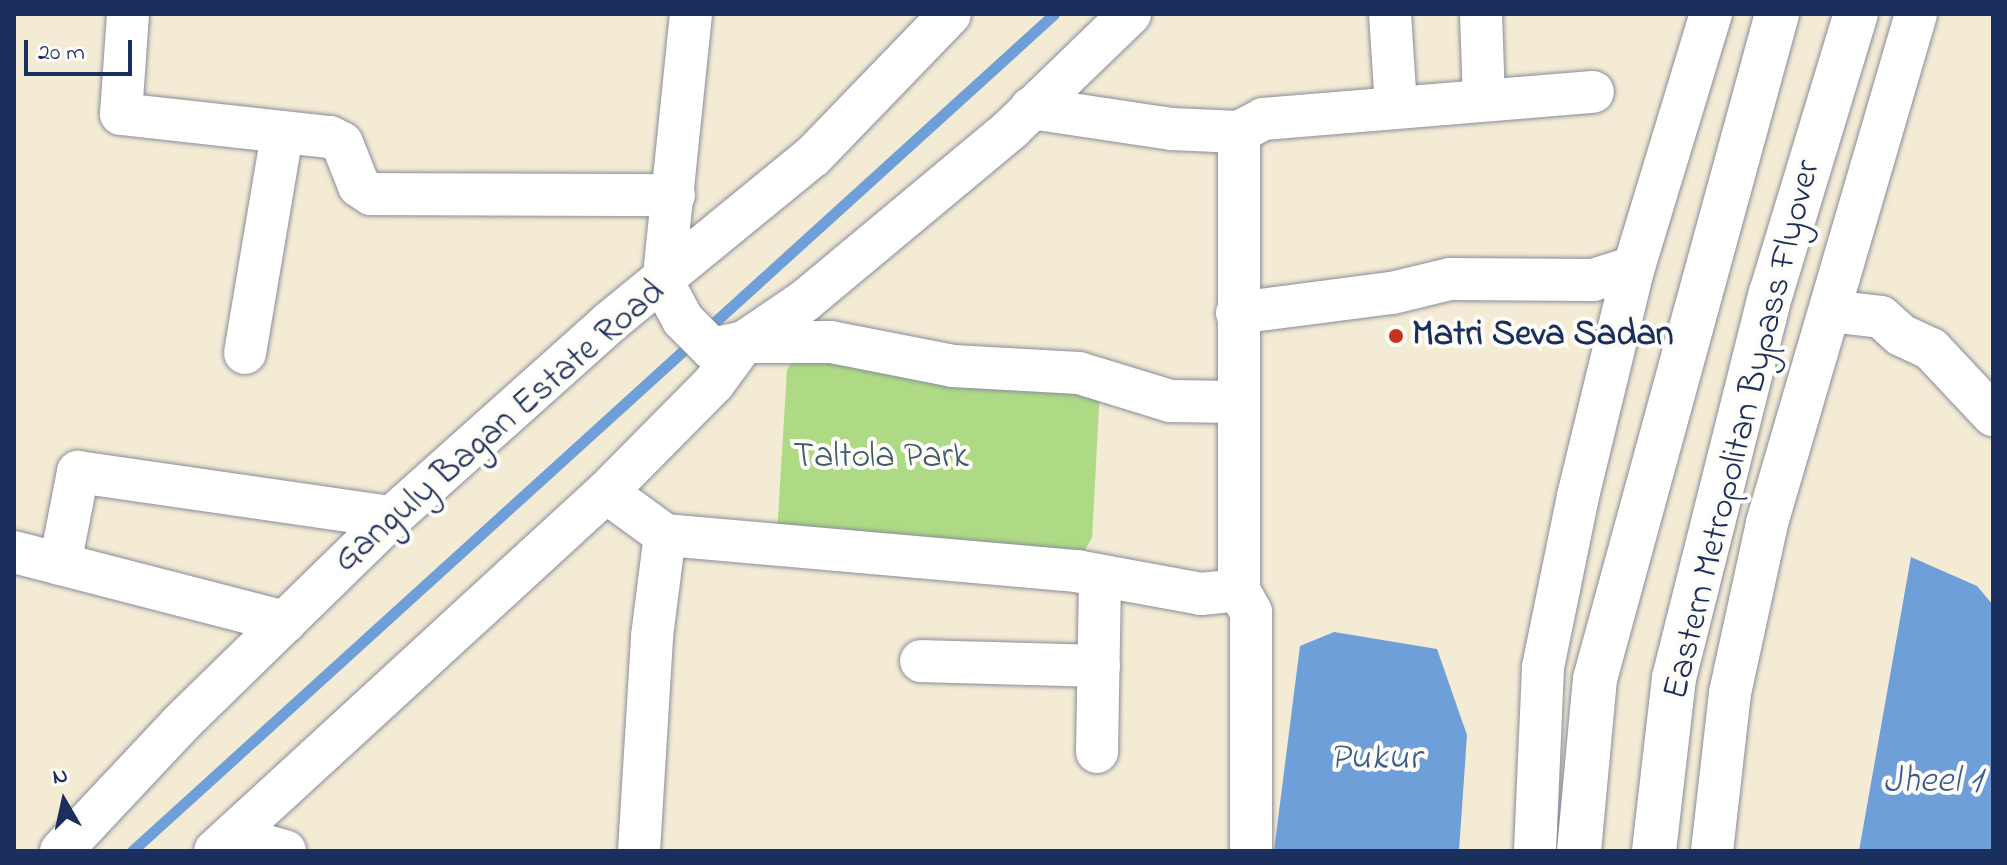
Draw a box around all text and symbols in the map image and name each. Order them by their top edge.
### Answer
scale bar [28,24,136,74]
text: 20 m [38,36,85,71]
street label: Eastern Metropolitan Bypass Flyover [1655,156,1831,704]
street label: Ganguly Bagan Estate Road [326,271,674,583]
place label: Matri Seva Sadan [1412,314,1674,358]
marker: Matri Seva Sadan [1387,327,1405,345]
park label: Taltola Park [793,436,969,480]
water label: Pukur [1329,737,1421,783]
text: N [50,760,70,794]
water label: Jheel 1 [1883,760,1981,806]
north arrow [24,761,104,841]

